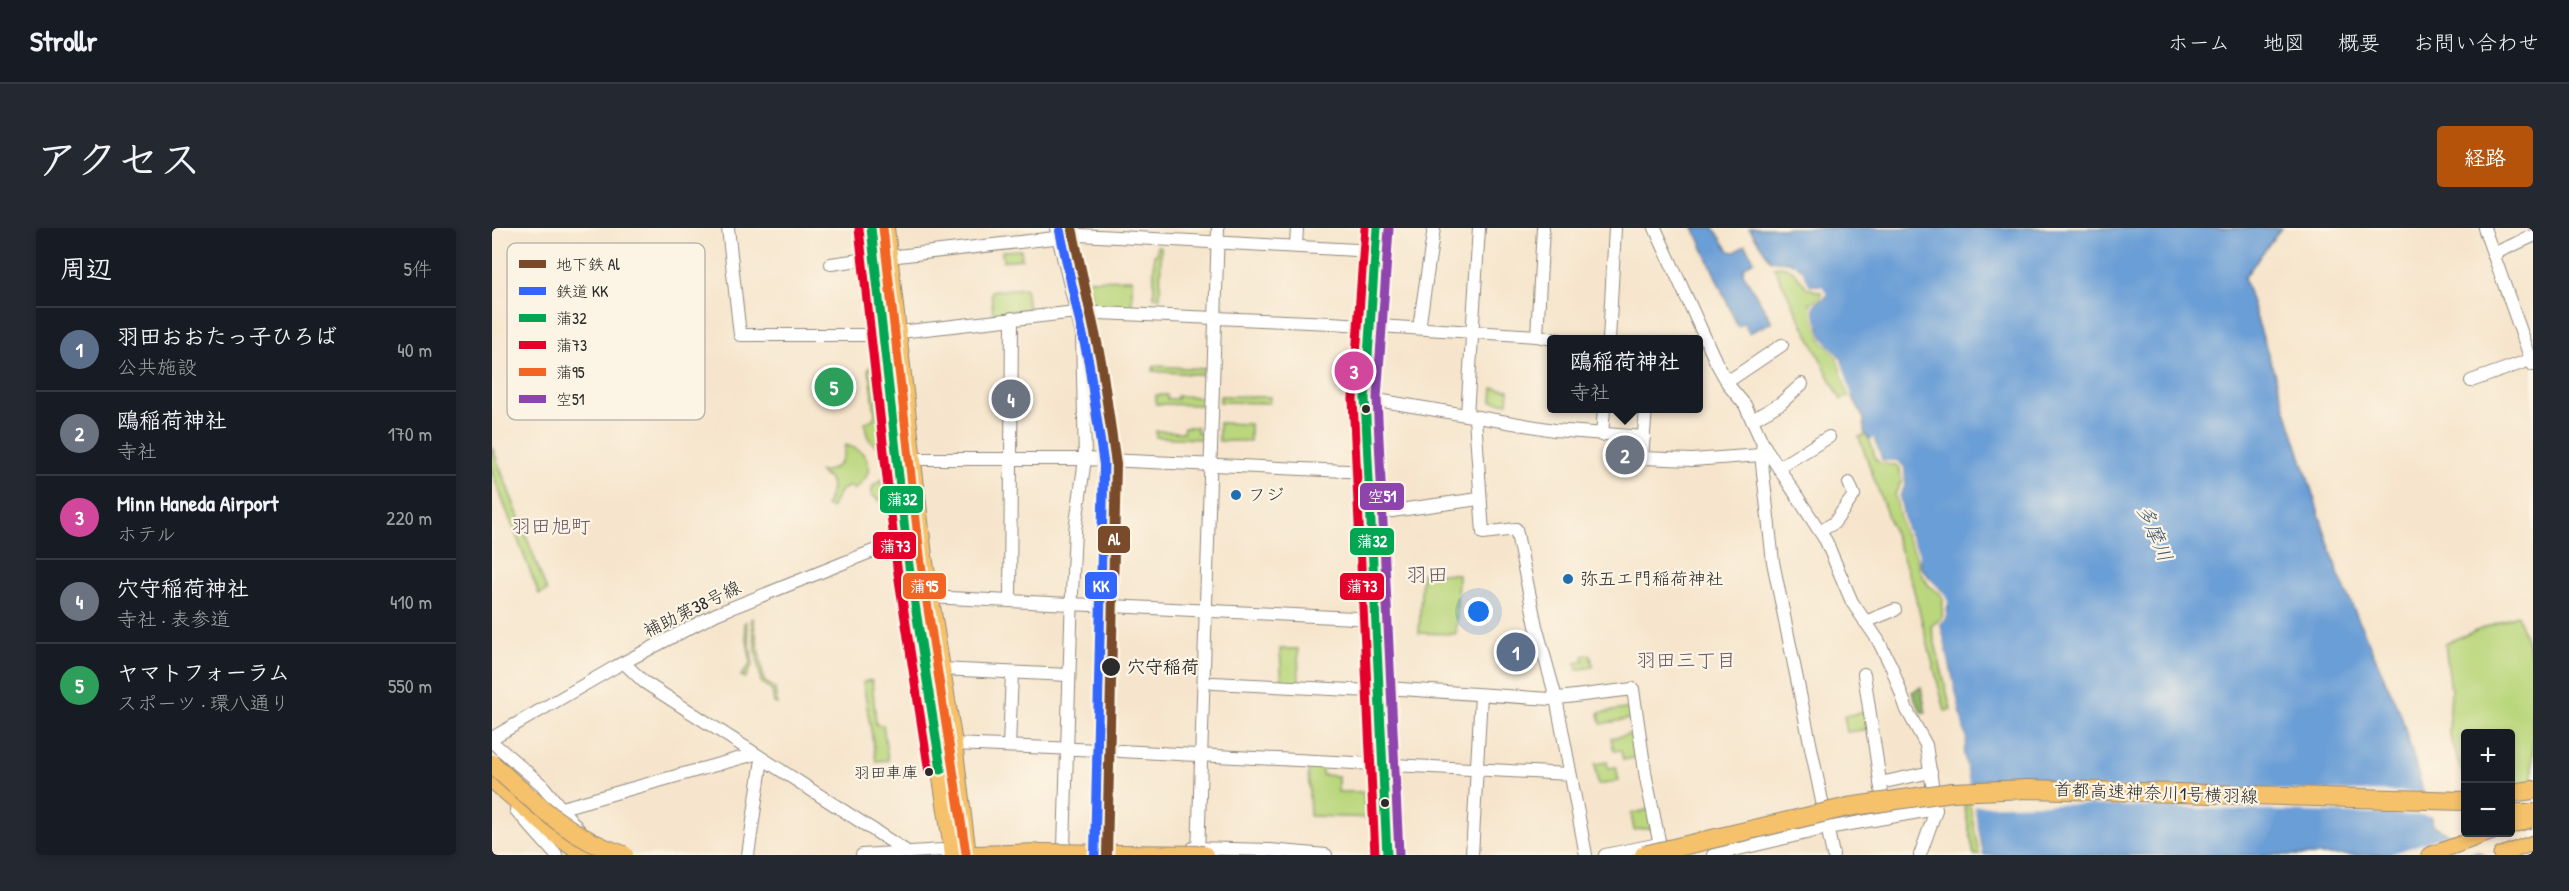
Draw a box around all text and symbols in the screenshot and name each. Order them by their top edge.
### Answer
text: Strollr [30,22,97,60]
text: ホーム [2168,28,2230,57]
text: 地図 [2263,28,2305,57]
text: 概要 [2338,28,2380,57]
text: お問い合わせ [2413,28,2539,57]
button: 経路 [2437,126,2533,187]
text: アクセス [36,130,201,187]
legend [507,243,705,420]
text: 周辺 [60,251,112,286]
text: 地下鉄 Al [556,253,620,275]
text: 5件 [404,255,432,282]
text: 鉄道 KK [556,280,609,302]
text: 蒲32 [556,307,587,329]
text: 羽田おおたっ子ひろば [117,321,337,351]
text: 蒲73 [556,334,587,356]
popup [1547,335,1703,413]
text: 1 [76,336,83,363]
text: 40 m [397,336,432,363]
text: 鴎稲荷神社 [1570,346,1680,376]
pin: 3 [1334,348,1374,394]
text: 公共施設 [117,353,197,380]
text: 蒲95 [556,361,585,383]
pin: 5 [814,364,854,410]
pin: 4 [992,376,1030,422]
text: 寺社 [1570,378,1610,405]
text: 空51 [556,388,585,410]
unlabelled marker [1360,403,1372,415]
text: 鴎稲荷神社 [117,405,227,435]
text: 2 [75,420,84,447]
text: 170 m [388,420,432,447]
pin: 2 [1606,432,1644,478]
text: 寺社 [117,437,157,464]
place label: フジ [1248,482,1284,507]
line badge: 空51 [1359,482,1405,511]
line badge: 蒲32 [879,485,924,514]
text: 空51 [1368,485,1396,507]
text: Minn Haneda Airport [117,488,278,518]
text: 蒲32 [887,488,918,510]
marker: フジ [1229,488,1243,502]
water label: 多摩川 [2131,500,2180,566]
text: 3 [75,504,84,531]
text: 220 m [386,504,432,531]
district label: 羽田旭町 [511,512,591,539]
text: ホテル [117,520,176,547]
line badge: Al [1097,525,1131,554]
line badge: 蒲32 [1349,527,1395,556]
text: Al [1108,528,1121,550]
text: 蒲32 [1357,530,1388,552]
line badge: 蒲73 [872,531,917,560]
text: 蒲73 [879,535,911,557]
district label: 羽田 [1406,560,1448,589]
place label: 弥五エ門稲荷神社 [1580,566,1724,591]
line badge: KK [1084,571,1118,600]
line badge: 蒲95 [902,572,947,600]
line badge: 蒲73 [1339,572,1385,601]
marker: 弥五エ門稲荷神社 [1561,572,1575,586]
text: 穴守稲荷神社 [117,573,249,603]
street label: 補助第38号線 [639,574,745,643]
text: 蒲95 [910,575,939,597]
text: KK [1093,575,1110,597]
text: 蒲73 [1346,575,1378,597]
text: 4 [76,588,83,615]
text: 410 m [390,588,432,615]
your location [1464,597,1493,626]
text: 寺社 · 表参道 [117,605,230,632]
pin: 1 [1496,630,1536,674]
district label: 羽田三丁目 [1636,646,1736,673]
place label: 穴守稲荷 [1127,654,1199,679]
marker: 穴守稲荷 [1100,656,1122,678]
text: ヤマトフォーラム [117,657,290,687]
text: 5 [75,672,84,699]
text: 550 m [388,672,432,699]
text: スポーツ · 環八通り [117,689,290,716]
map controls [2461,729,2515,837]
button: + [2461,729,2515,783]
place label: 羽田車庫 [854,761,918,783]
marker: 羽田車庫 [923,766,935,778]
street label: 首都高速神奈川1号横羽線 [2053,776,2259,809]
button: − [2461,783,2515,837]
unlabelled marker [1379,797,1391,809]

